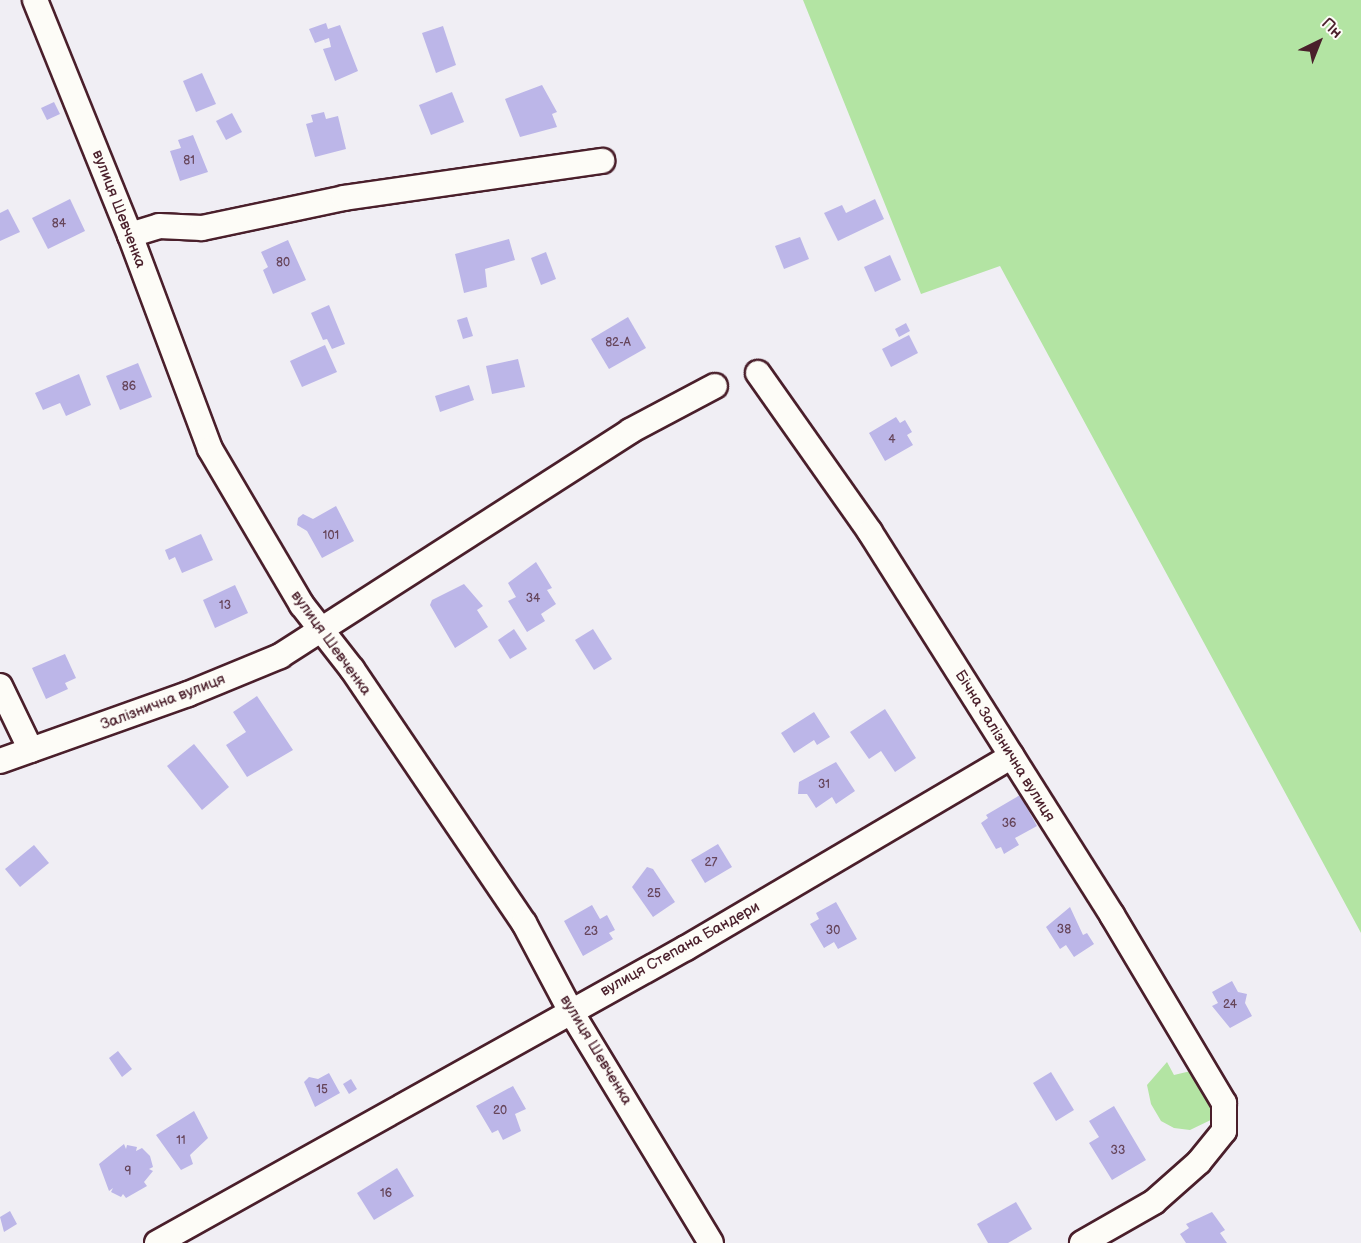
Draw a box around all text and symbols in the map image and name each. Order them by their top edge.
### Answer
north arrow [1289,12,1349,72]
text: Пн [1317,14,1346,43]
street label: вулиця Шевченка [88,148,150,270]
house number: 81 [183,154,195,168]
house number: 84 [52,217,66,231]
house number: 80 [276,256,290,270]
house number: 82-А [605,336,631,350]
house number: 86 [122,380,136,394]
house number: 4 [888,433,896,447]
house number: 101 [323,529,339,543]
street label: вулиця Шевченка [287,587,375,699]
house number: 34 [526,592,540,606]
house number: 13 [219,599,231,613]
street label: Бічна Залізнична вулиця [951,667,1059,825]
street label: Залізнична вулиця [98,670,228,734]
house number: 31 [818,778,830,792]
house number: 36 [1002,817,1016,831]
house number: 27 [705,856,717,870]
house number: 25 [647,887,661,901]
street label: вулиця Степана Бандери [597,898,763,1000]
house number: 38 [1057,923,1071,937]
house number: 30 [826,924,840,938]
house number: 23 [584,925,598,939]
street label: вулиця Шевченка [556,992,636,1108]
house number: 24 [1223,998,1237,1012]
house number: 15 [316,1083,328,1097]
house number: 20 [493,1104,507,1118]
house number: 11 [176,1134,186,1148]
house number: 33 [1111,1144,1125,1158]
house number: 9 [125,1165,131,1179]
house number: 16 [380,1187,392,1201]

